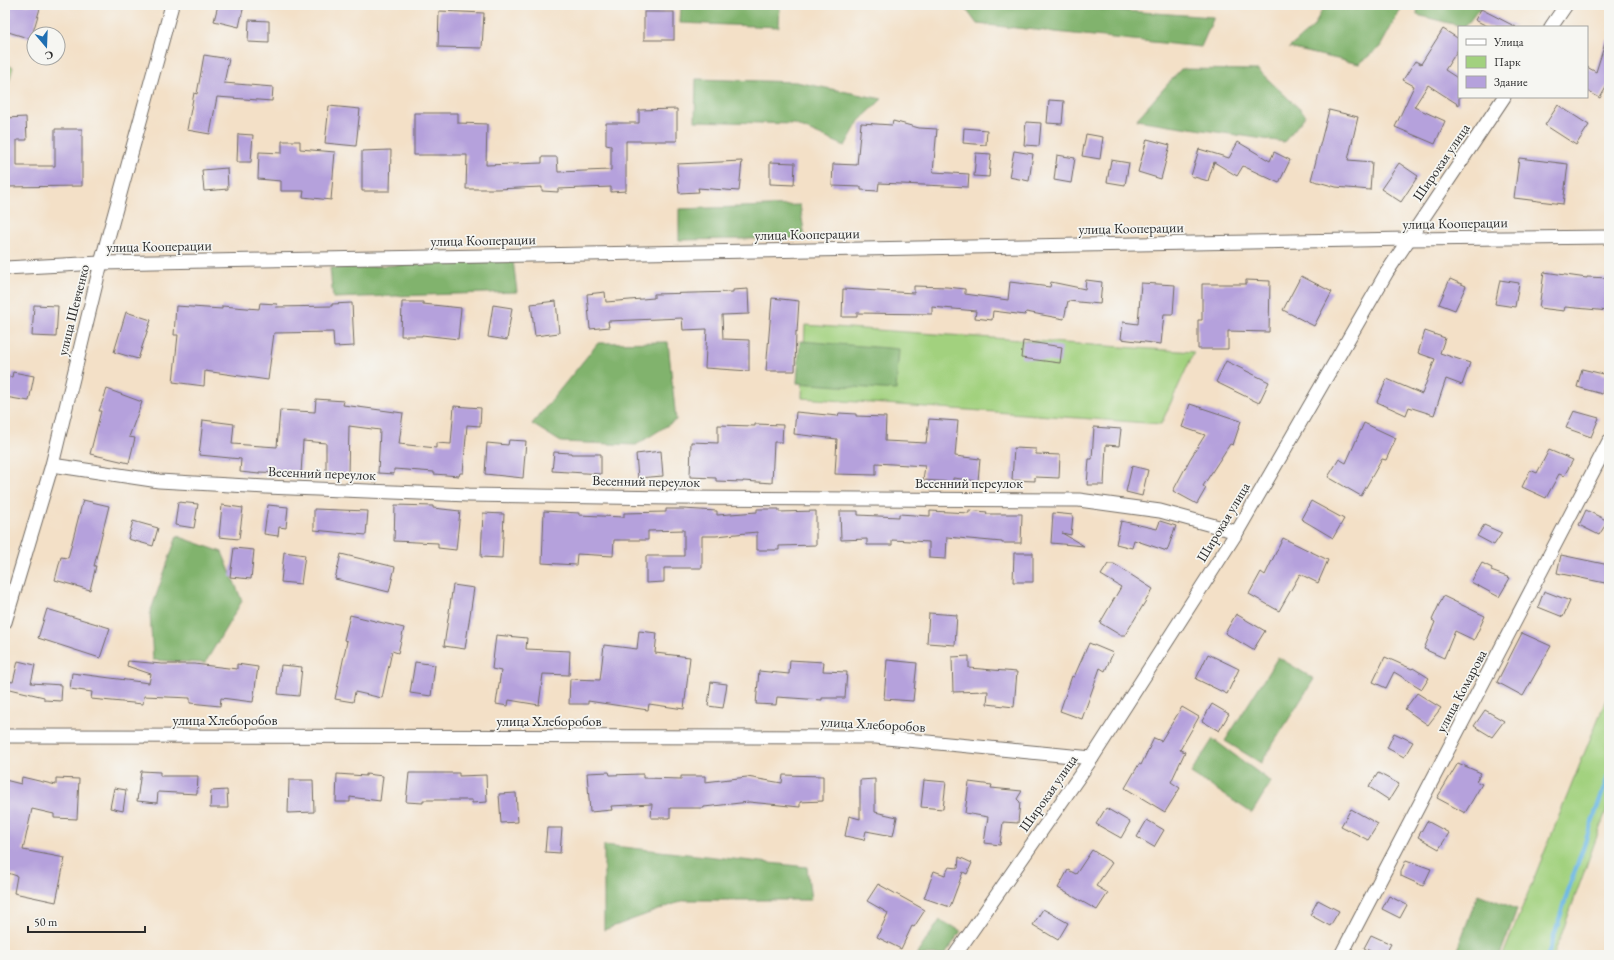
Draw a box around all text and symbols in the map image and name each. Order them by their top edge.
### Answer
north arrow [26,26,66,66]
legend [1458,26,1588,98]
text: Улица [1493,34,1524,50]
text: С [43,48,55,63]
text: Парк [1494,54,1521,70]
text: Здание [1494,74,1528,90]
street label: Широкая улица [1408,119,1474,204]
street label: улица Кооперации [1402,213,1508,233]
street label: улица Кооперации [1078,218,1184,238]
street label: улица Кооперации [754,224,860,244]
street label: улица Кооперации [430,230,536,250]
street label: улица Кооперации [106,236,212,256]
street label: улица Шевченко [53,262,93,358]
street label: Весенний переулок [268,462,377,484]
street label: Весенний переулок [592,471,700,491]
street label: Весенний переулок [915,474,1023,492]
street label: Широкая улица [1192,478,1254,565]
street label: улица Комарова [1432,646,1491,736]
street label: улица Хлеборобов [173,711,277,729]
street label: улица Хлеборобов [497,712,601,730]
street label: улица Хлеборобов [820,712,926,736]
street label: Широкая улица [1015,751,1081,835]
scale bar [28,908,145,934]
text: 50 m [34,914,58,930]

